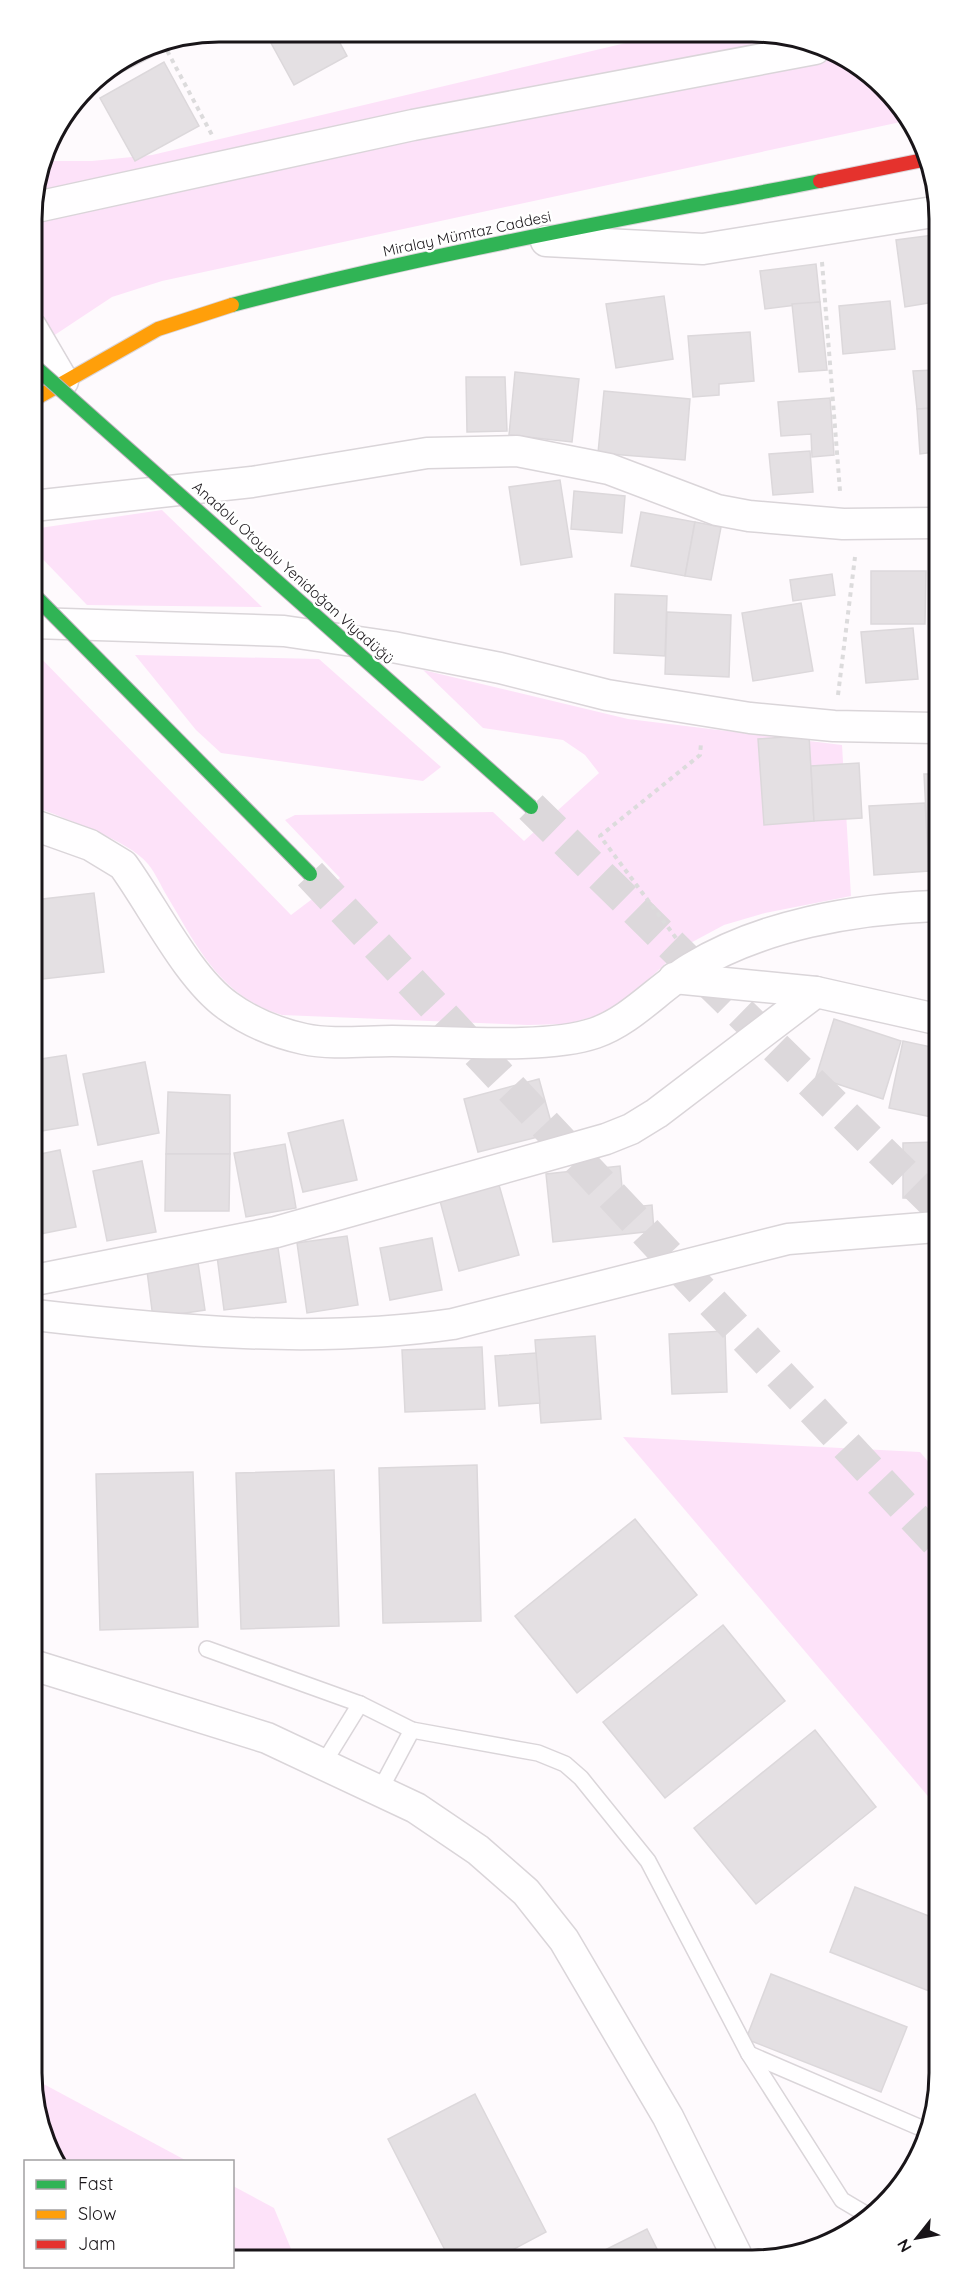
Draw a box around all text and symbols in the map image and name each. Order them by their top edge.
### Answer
street label: Miralay Mümtaz Caddesi [381,206,553,261]
street label: Anadolu Otoyolu Yenidoğan Viyadüğü [189,477,398,668]
legend [24,2160,234,2268]
text: Fast [78,2172,113,2195]
text: Slow [78,2202,116,2225]
north arrow [887,2208,947,2268]
text: Jam [78,2232,116,2255]
text: N [893,2236,916,2256]

